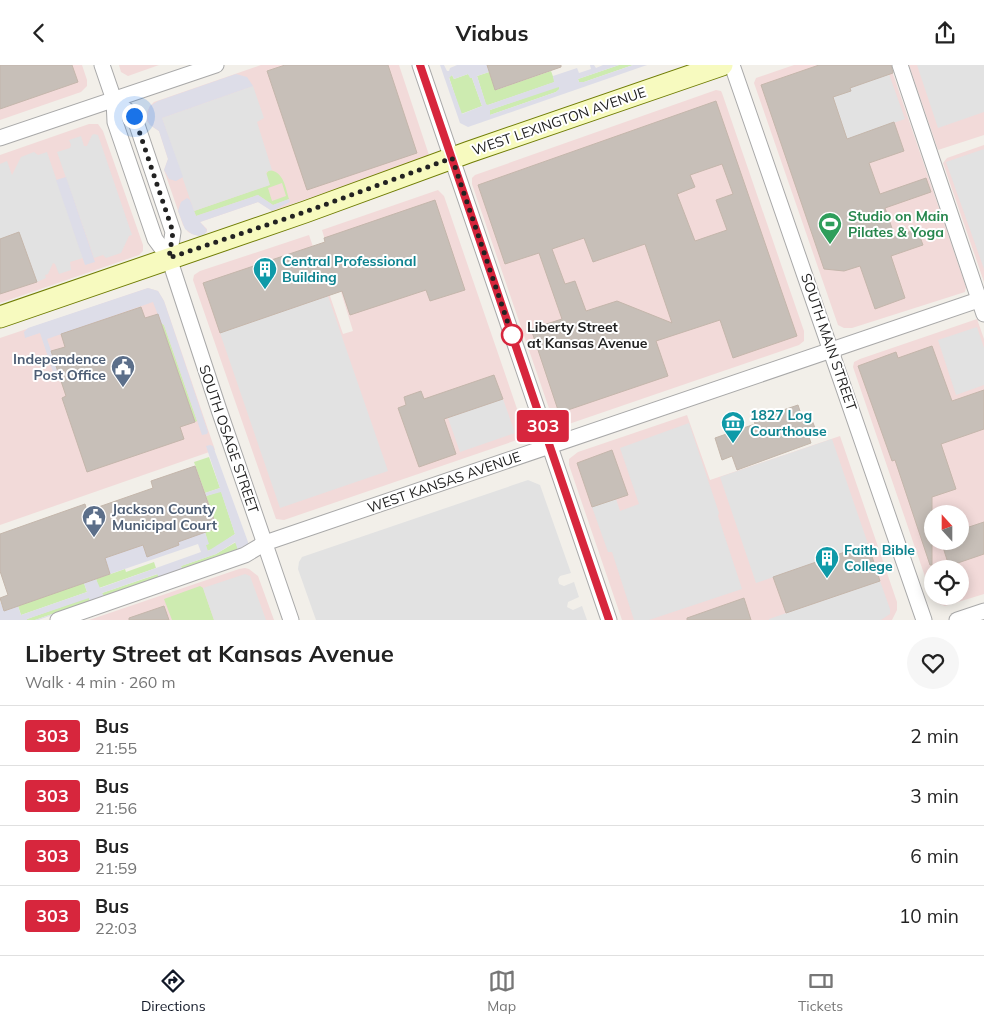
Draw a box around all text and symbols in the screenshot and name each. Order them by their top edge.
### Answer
icon: back [25,19,53,47]
text: Viabus [455,19,529,47]
icon: share [931,19,959,47]
street label: WEST LEXINGTON AVENUE [470,83,648,159]
your location [122,104,147,129]
place label: Studio on Main Pilates & Yoga [848,207,949,241]
sports icon: Studio on Main Pilates & Yoga [817,211,843,245]
place label: Central Professional Building [282,252,416,286]
building icon: Central Professional Building [252,256,278,290]
street label: SOUTH MAIN STREET [797,271,861,414]
place label: Liberty Street at Kansas Avenue [527,318,648,352]
marker: Liberty Street at Kansas Avenue [501,324,523,346]
place label: Independence Post Office [13,350,106,384]
public building icon: Independence Post Office [110,354,136,388]
street label: SOUTH OSAGE STREET [195,362,263,516]
place label: 1827 Log Courthouse [750,406,827,440]
line badge: 303 [514,410,572,442]
museum icon: 1827 Log Courthouse [720,410,746,444]
text: 303 [527,414,559,437]
street label: WEST KANSAS AVENUE [365,447,523,517]
place label: Jackson County Municipal Court [112,500,218,534]
public building icon: Jackson County Municipal Court [81,504,107,538]
north arrow [924,505,969,550]
map controls [924,505,969,605]
place label: Faith Bible College [844,541,915,575]
building icon: Faith Bible College [814,545,840,579]
button: locate [924,560,969,605]
button: heart [907,637,959,689]
text: Liberty Street at Kansas Avenue [25,638,394,668]
text: Walk · 4 min · 260 m [25,672,176,692]
text: Bus [95,714,129,738]
text: 303 [36,724,69,747]
text: 2 min [910,724,959,748]
text: 21:55 [95,738,137,758]
text: Bus [95,774,129,798]
text: 303 [36,784,69,807]
text: 3 min [910,784,959,808]
text: 21:56 [95,798,137,818]
text: Bus [95,834,129,858]
text: 303 [36,844,69,867]
text: 6 min [910,844,959,868]
text: 21:59 [95,858,137,878]
text: Bus [95,894,129,918]
text: 303 [36,904,69,927]
text: 10 min [899,904,959,928]
text: 22:03 [95,918,137,938]
tab: Directions [141,967,206,1015]
tab: Map [487,967,516,1015]
tab: Tickets [798,967,843,1015]

